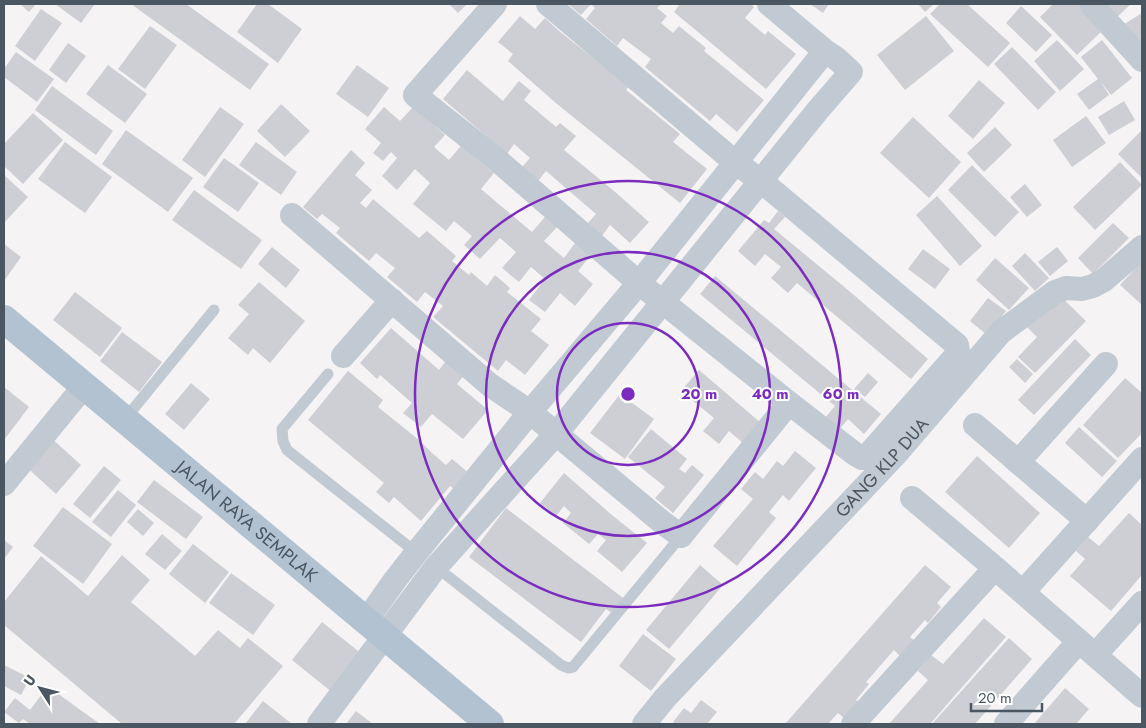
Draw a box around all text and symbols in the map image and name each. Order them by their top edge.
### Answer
text: 20 m [681,383,717,405]
text: 40 m [751,383,789,405]
text: 60 m [823,383,859,405]
centre of rings [619,385,637,403]
street label: GANG KLP DUA [829,412,935,523]
street label: JALAN RAYA SEMPLAK [169,453,324,589]
north arrow [15,663,65,713]
text: U [19,671,40,690]
scale bar [971,680,1042,712]
text: 20 m [978,687,1012,709]

